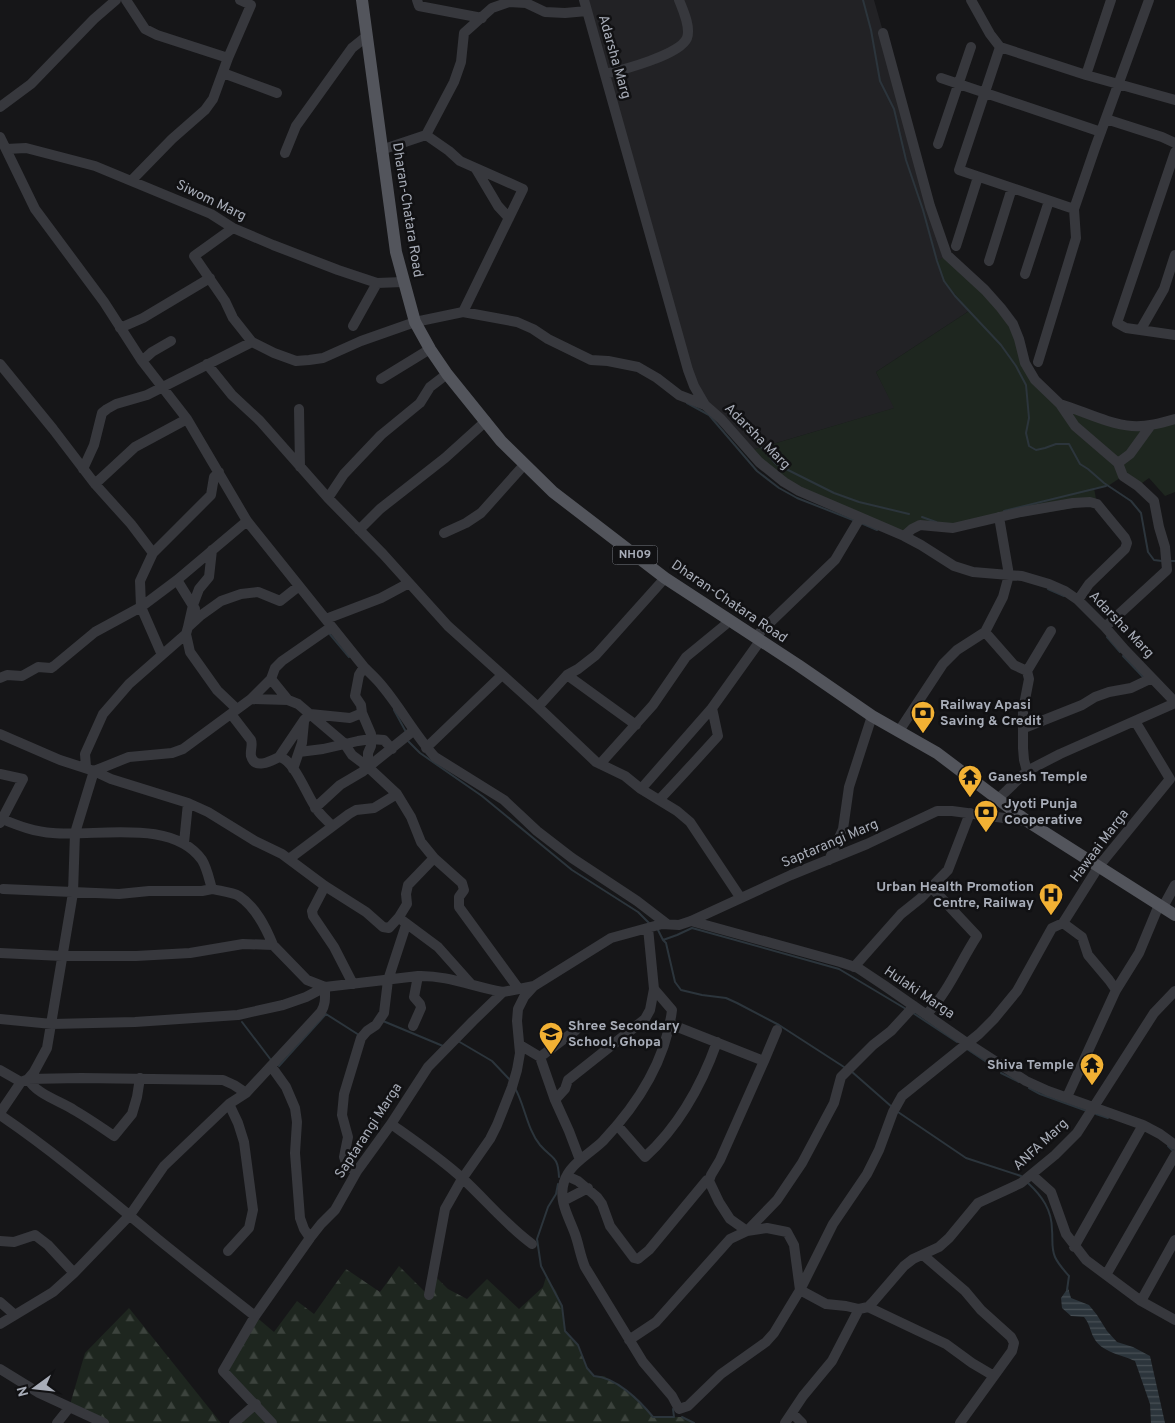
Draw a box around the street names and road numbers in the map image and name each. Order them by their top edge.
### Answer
street label: Adarsha Marg [594,13,634,101]
street label: Dharan-Chatara Road [388,141,426,279]
street label: Siwom Marg [173,177,249,225]
street label: Adarsha Marg [720,400,794,474]
road number: NH09 [612,546,658,564]
street label: Dharan-Chatara Road [668,557,790,647]
street label: Adarsha Marg [1085,588,1157,662]
street label: Hawaai Marga [1067,806,1133,886]
street label: Saptarangi Marg [779,816,881,872]
street label: Hulaki Marga [880,963,958,1023]
street label: Saptarangi Marga [332,1080,406,1182]
street label: ANFA Marg [1010,1115,1072,1175]

